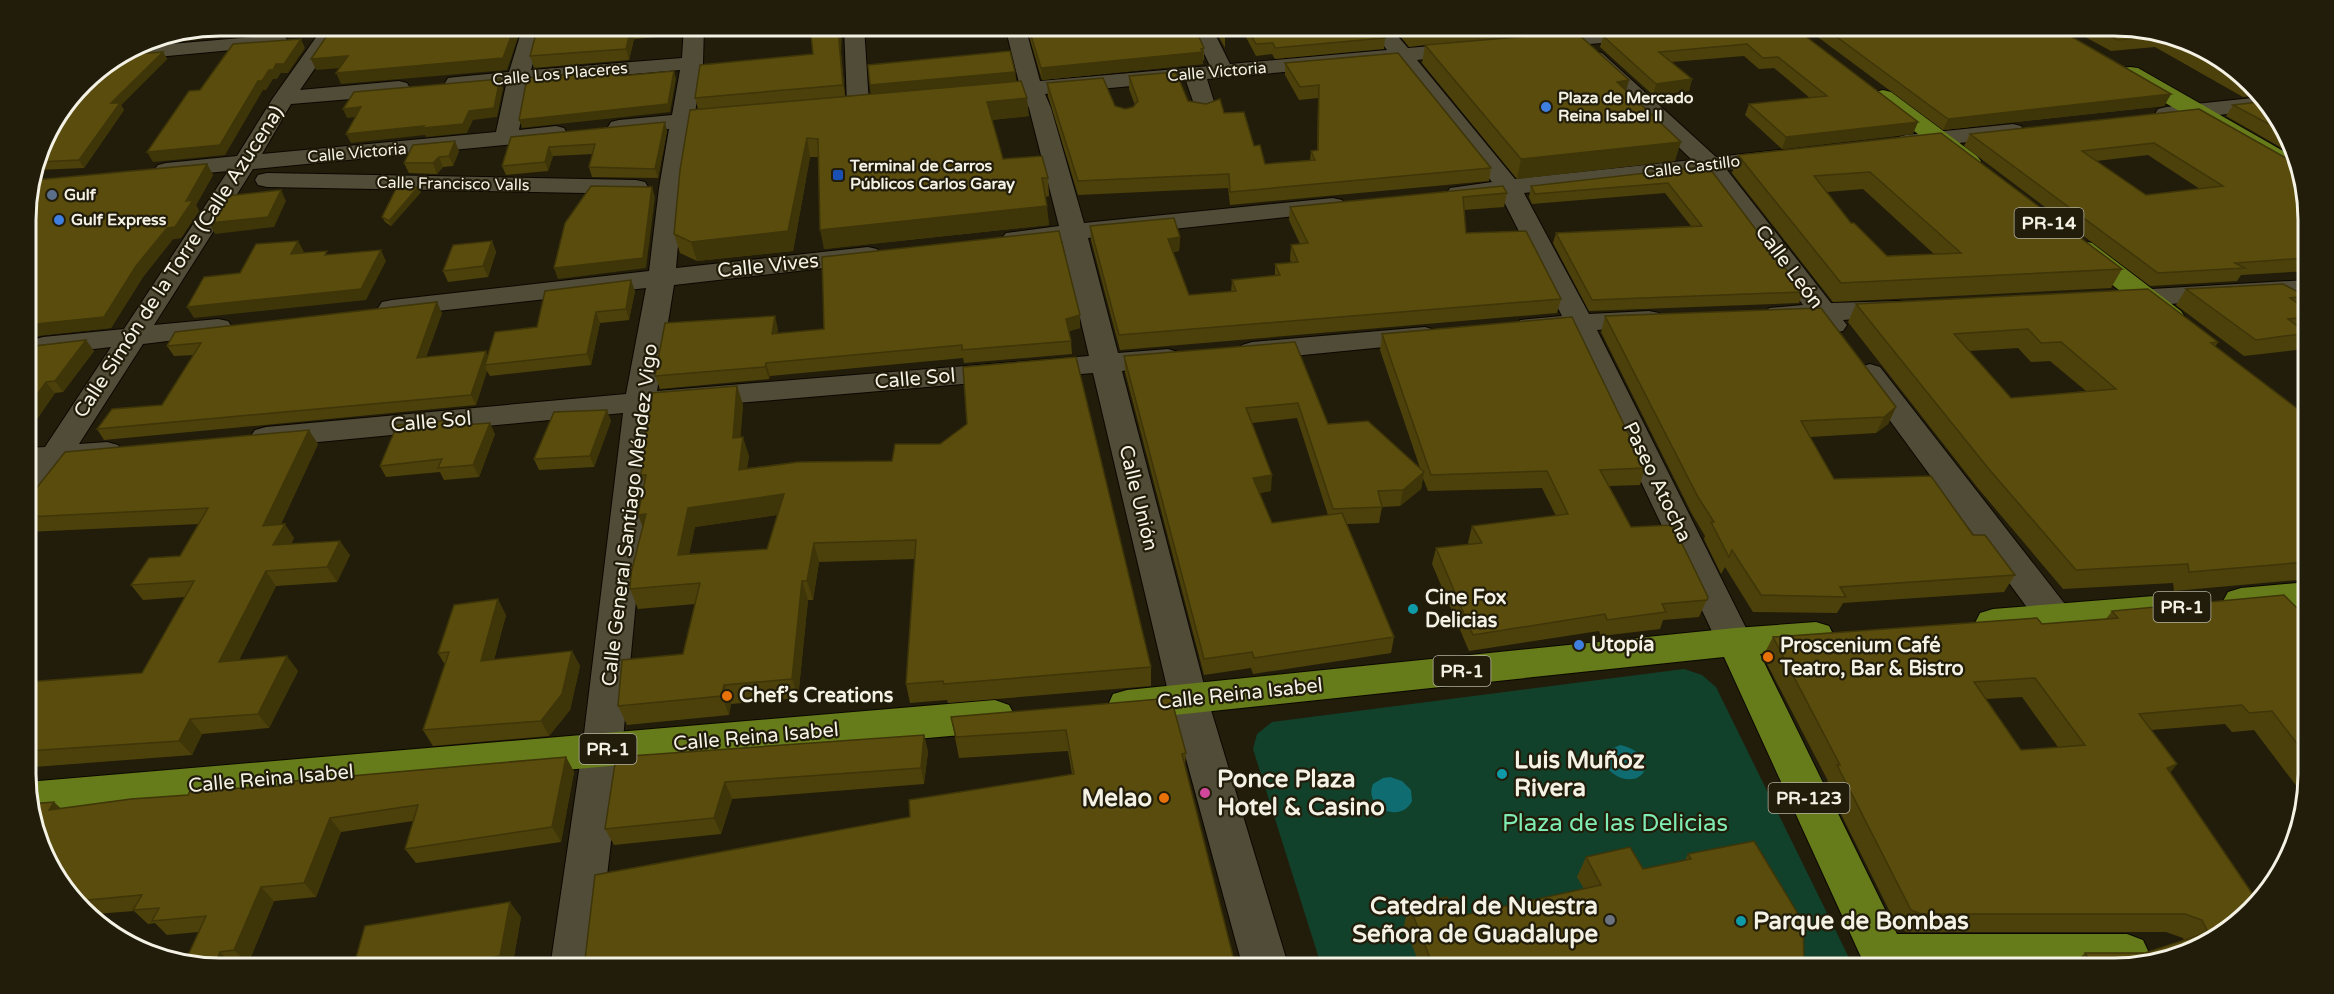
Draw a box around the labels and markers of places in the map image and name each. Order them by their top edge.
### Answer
place label: Plaza de Mercado Reina Isabel II [1558,88,1694,126]
marker: Plaza de Mercado Reina Isabel II [1539,100,1553,114]
place label: Terminal de Carros Públicos Carlos Garay [849,156,1015,194]
marker: Terminal de Carros Públicos Carlos Garay [831,168,845,182]
place label: Gulf [64,185,97,205]
marker: Gulf [45,188,59,202]
place label: Gulf Express [71,210,167,230]
marker: Gulf Express [52,213,66,227]
place label: Cine Fox Delicias [1425,586,1507,633]
marker: Cine Fox Delicias [1406,602,1420,616]
place label: Utopía [1591,633,1654,657]
place label: Proscenium Café Teatro, Bar & Bistro [1779,634,1964,681]
marker: Utopía [1572,638,1586,652]
marker: Proscenium Café Teatro, Bar & Bistro [1761,650,1775,664]
place label: Chef’s Creations [739,684,894,708]
marker: Chef’s Creations [720,689,734,703]
place label: Luis Muñoz Rivera [1514,746,1645,803]
place label: Ponce Plaza Hotel & Casino [1217,765,1385,822]
marker: Luis Muñoz Rivera [1495,767,1509,781]
place label: Melao [1082,784,1152,813]
marker: Ponce Plaza Hotel & Casino [1198,786,1212,800]
marker: Melao [1157,791,1171,805]
place label: Catedral de Nuestra Señora de Guadalupe [1352,892,1598,949]
place label: Parque de Bombas [1753,907,1969,936]
marker: Catedral de Nuestra Señora de Guadalupe [1603,913,1617,927]
marker: Parque de Bombas [1734,914,1748,928]

